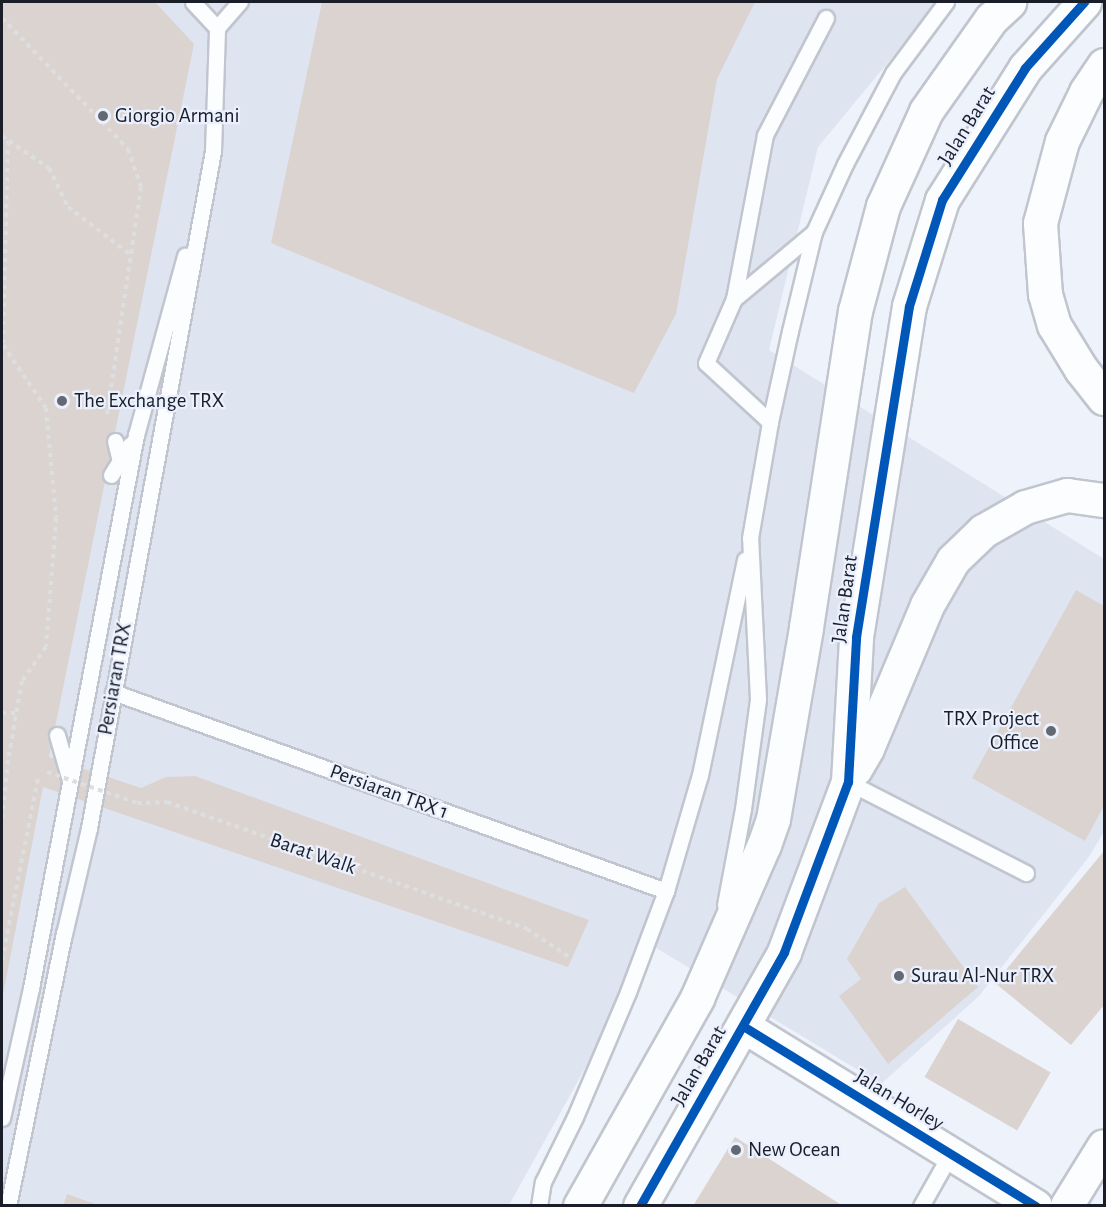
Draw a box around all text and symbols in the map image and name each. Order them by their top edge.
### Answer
street label: Jalan Barat [933,82,1001,170]
place label: Giorgio Armani [115,103,240,129]
marker: Giorgio Armani [96,109,110,123]
place label: The Exchange TRX [74,388,224,414]
marker: The Exchange TRX [55,394,69,408]
street label: Jalan Barat [826,553,864,645]
street label: Persiaran TRX [93,621,137,737]
place label: TRX Project Office [943,706,1039,756]
marker: TRX Project Office [1044,724,1058,738]
street label: Persiaran TRX 1 [326,759,452,825]
street label: Barat Walk [267,828,359,880]
place label: Surau Al-Nur TRX [911,963,1054,989]
marker: Surau Al-Nur TRX [892,969,906,983]
street label: Jalan Barat [666,1021,732,1111]
street label: Jalan Horley [850,1064,948,1136]
place label: New Ocean [748,1137,841,1163]
marker: New Ocean [729,1143,743,1157]

